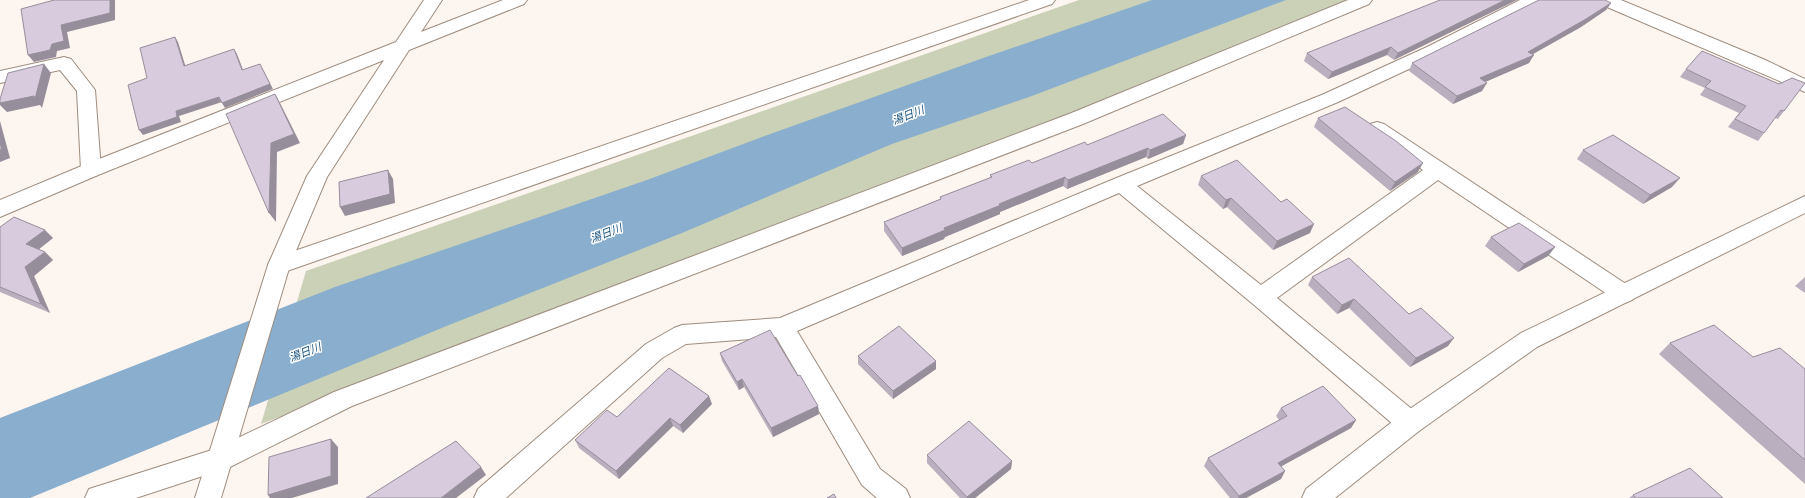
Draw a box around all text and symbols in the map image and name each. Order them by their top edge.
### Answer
water label: 湯日川 [890,103,926,127]
water label: 湯日川 [588,221,624,245]
water label: 湯日川 [287,340,323,364]

